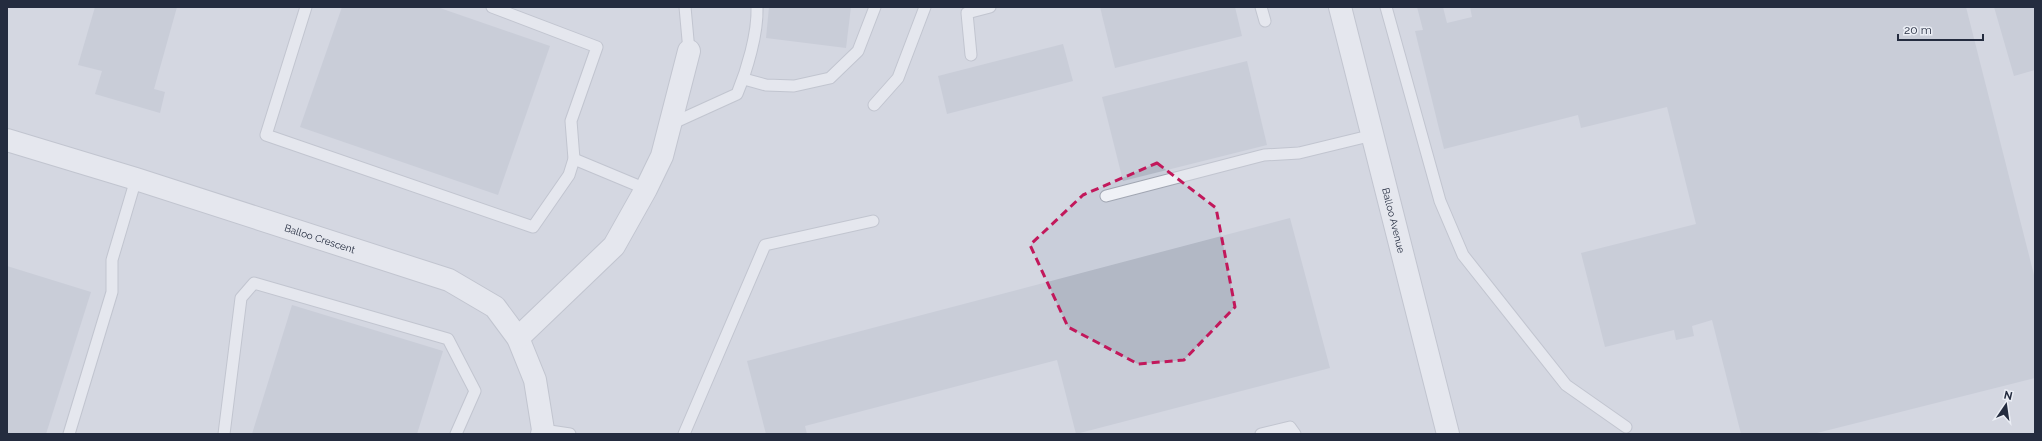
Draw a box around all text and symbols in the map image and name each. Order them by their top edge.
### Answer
scale bar [1898,16,1983,42]
text: 20 m [1904,23,1932,37]
street label: Balloo Avenue [1380,187,1407,254]
street label: Balloo Crescent [283,222,357,256]
north arrow [1986,385,2026,425]
text: N [2003,388,2014,403]

